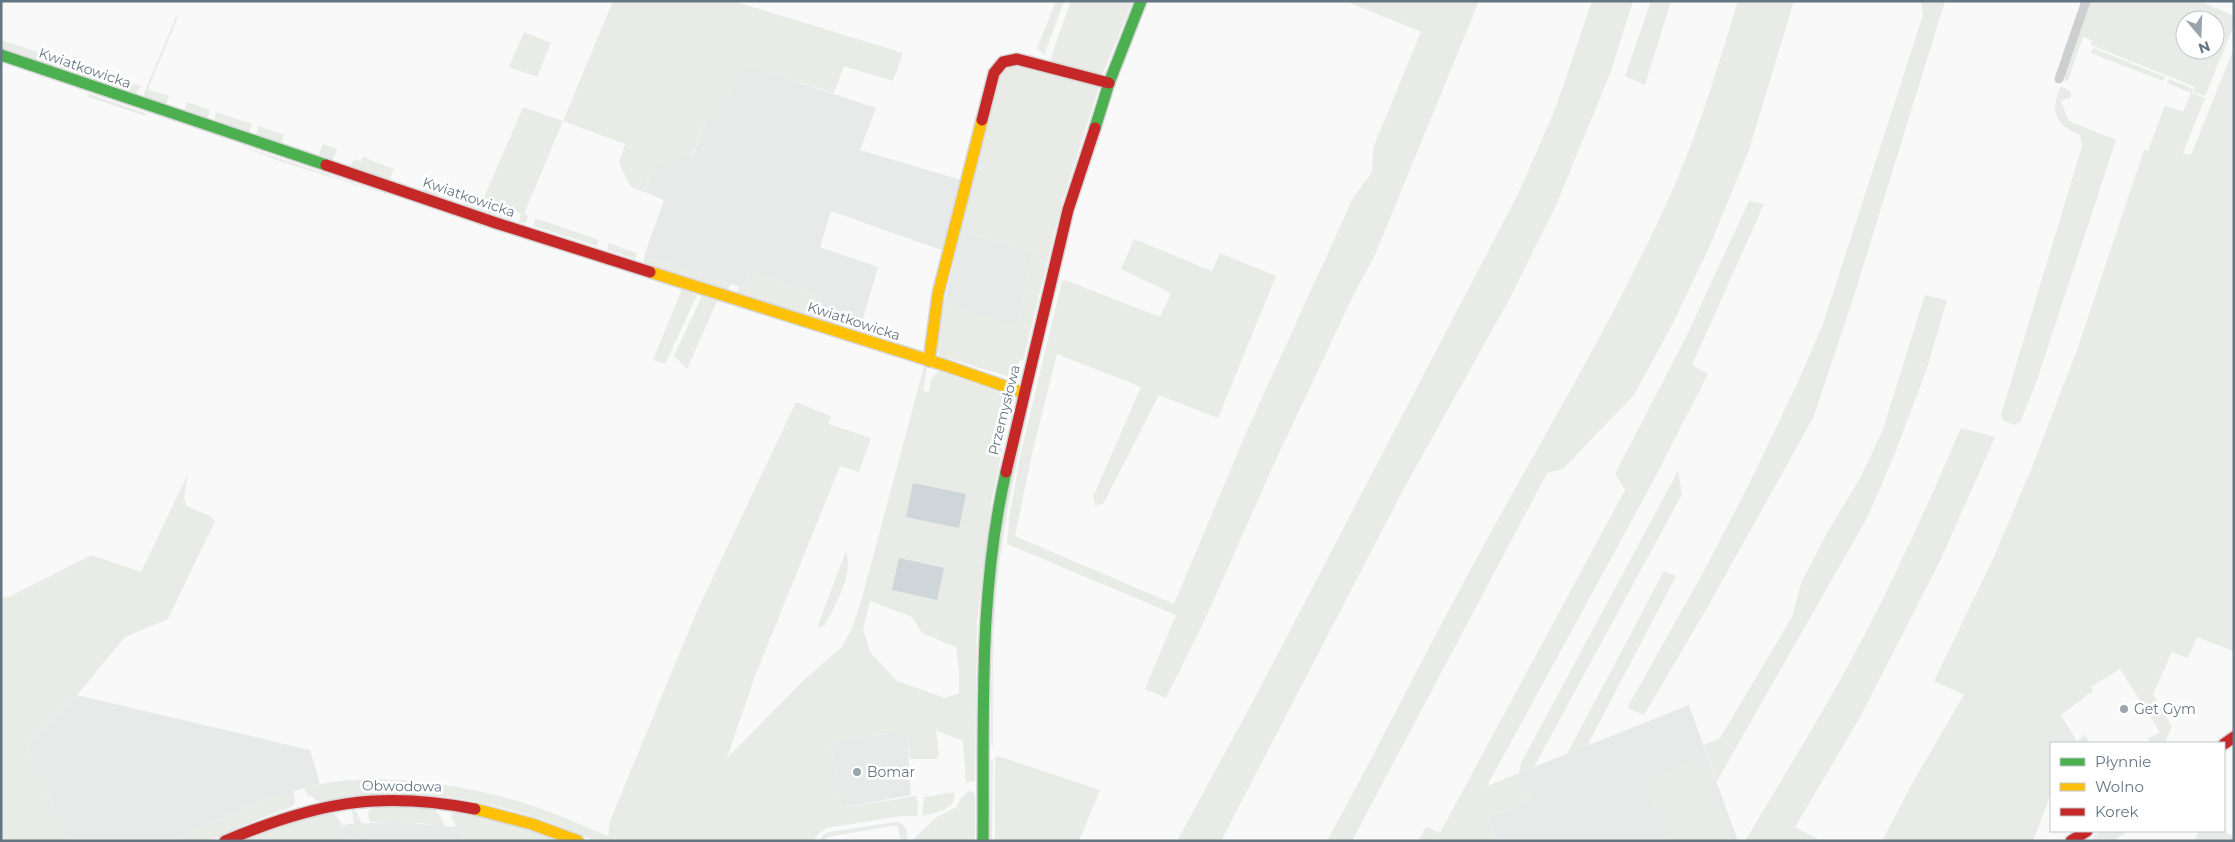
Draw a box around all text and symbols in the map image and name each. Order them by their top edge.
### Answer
north arrow [2175,10,2225,60]
text: N [2196,37,2213,58]
street label: Kwiatkowicka [36,44,134,92]
street label: Kwiatkowicka [420,173,518,221]
street label: Kwiatkowicka [805,298,903,344]
street label: Przemysłowa [984,363,1024,457]
place label: Get Gym [2134,700,2196,718]
marker: Get Gym [2118,703,2130,715]
legend [2050,742,2225,832]
text: Płynnie [2095,752,2151,771]
place label: Bomar [867,763,915,781]
marker: Bomar [851,766,863,778]
street label: Obwodowa [362,776,442,796]
text: Wolno [2095,777,2144,796]
text: Korek [2095,802,2139,821]

